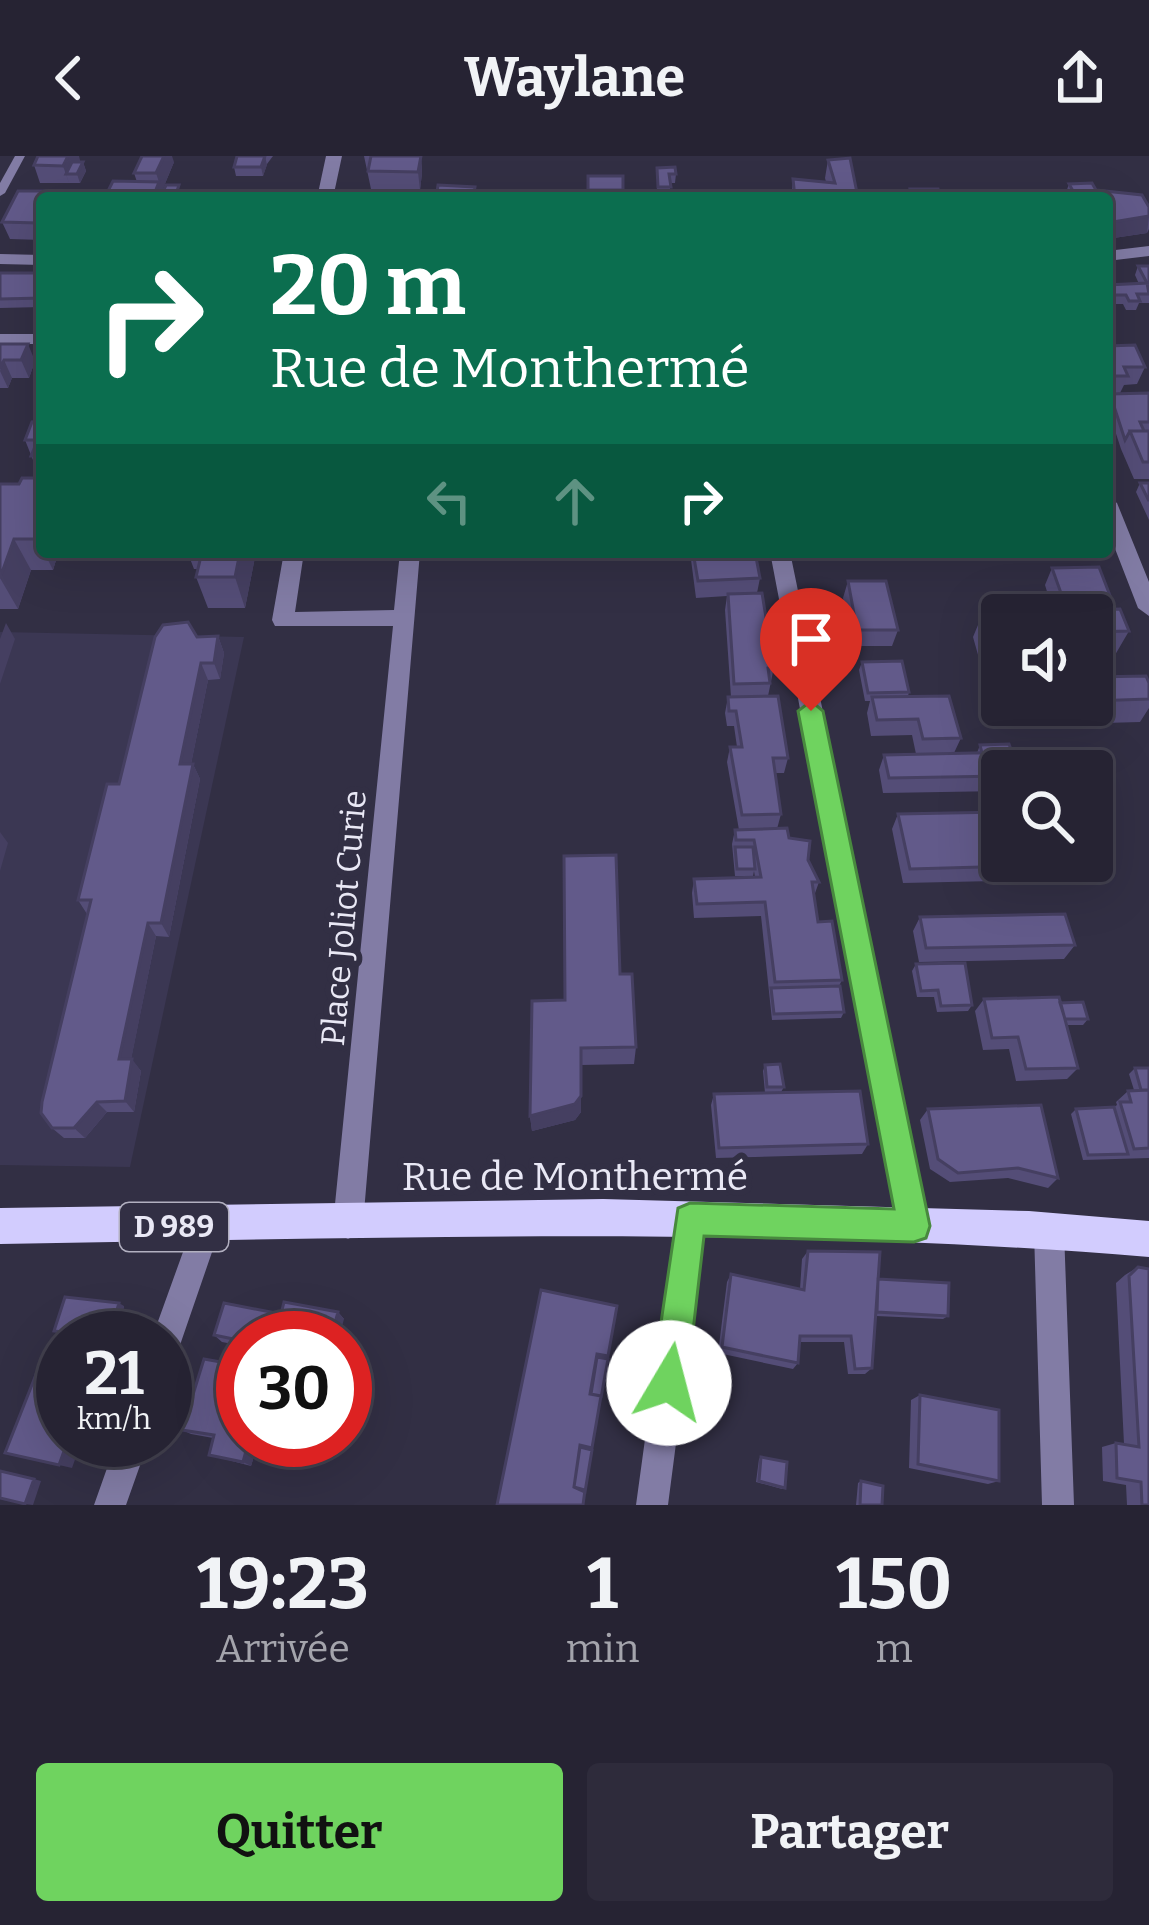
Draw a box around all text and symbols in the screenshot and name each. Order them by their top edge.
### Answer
icon: back [36,45,102,111]
icon: share [1047,45,1113,111]
text: Waylane [464,46,685,110]
text: 20 m [270,235,466,336]
icon: right [72,240,228,396]
text: Rue de Monthermé [270,337,750,401]
icon: left [416,468,482,534]
icon: ahead [542,468,608,534]
icon: right [668,468,734,534]
pin [760,588,862,711]
map controls [981,594,1113,882]
button: sound [981,594,1113,726]
icon: arrive [778,606,844,672]
button: search [981,750,1113,882]
street label: Place Joliot Curie [313,789,375,1047]
street label: Rue de Monthermé [402,1154,748,1200]
road number: D 989 [120,1203,228,1251]
speed limit sign: 30 [216,1311,372,1467]
position arrow [606,1320,732,1446]
text: 21 [84,1338,144,1410]
text: km/h [77,1401,151,1437]
text: 19:23 [197,1541,369,1627]
text: 1 [587,1541,618,1627]
text: 150 [836,1541,952,1627]
text: Arrivée [216,1626,350,1672]
text: min [566,1626,639,1672]
text: m [876,1626,913,1672]
button: Quitter [36,1763,563,1901]
button: Partager [587,1763,1113,1901]

